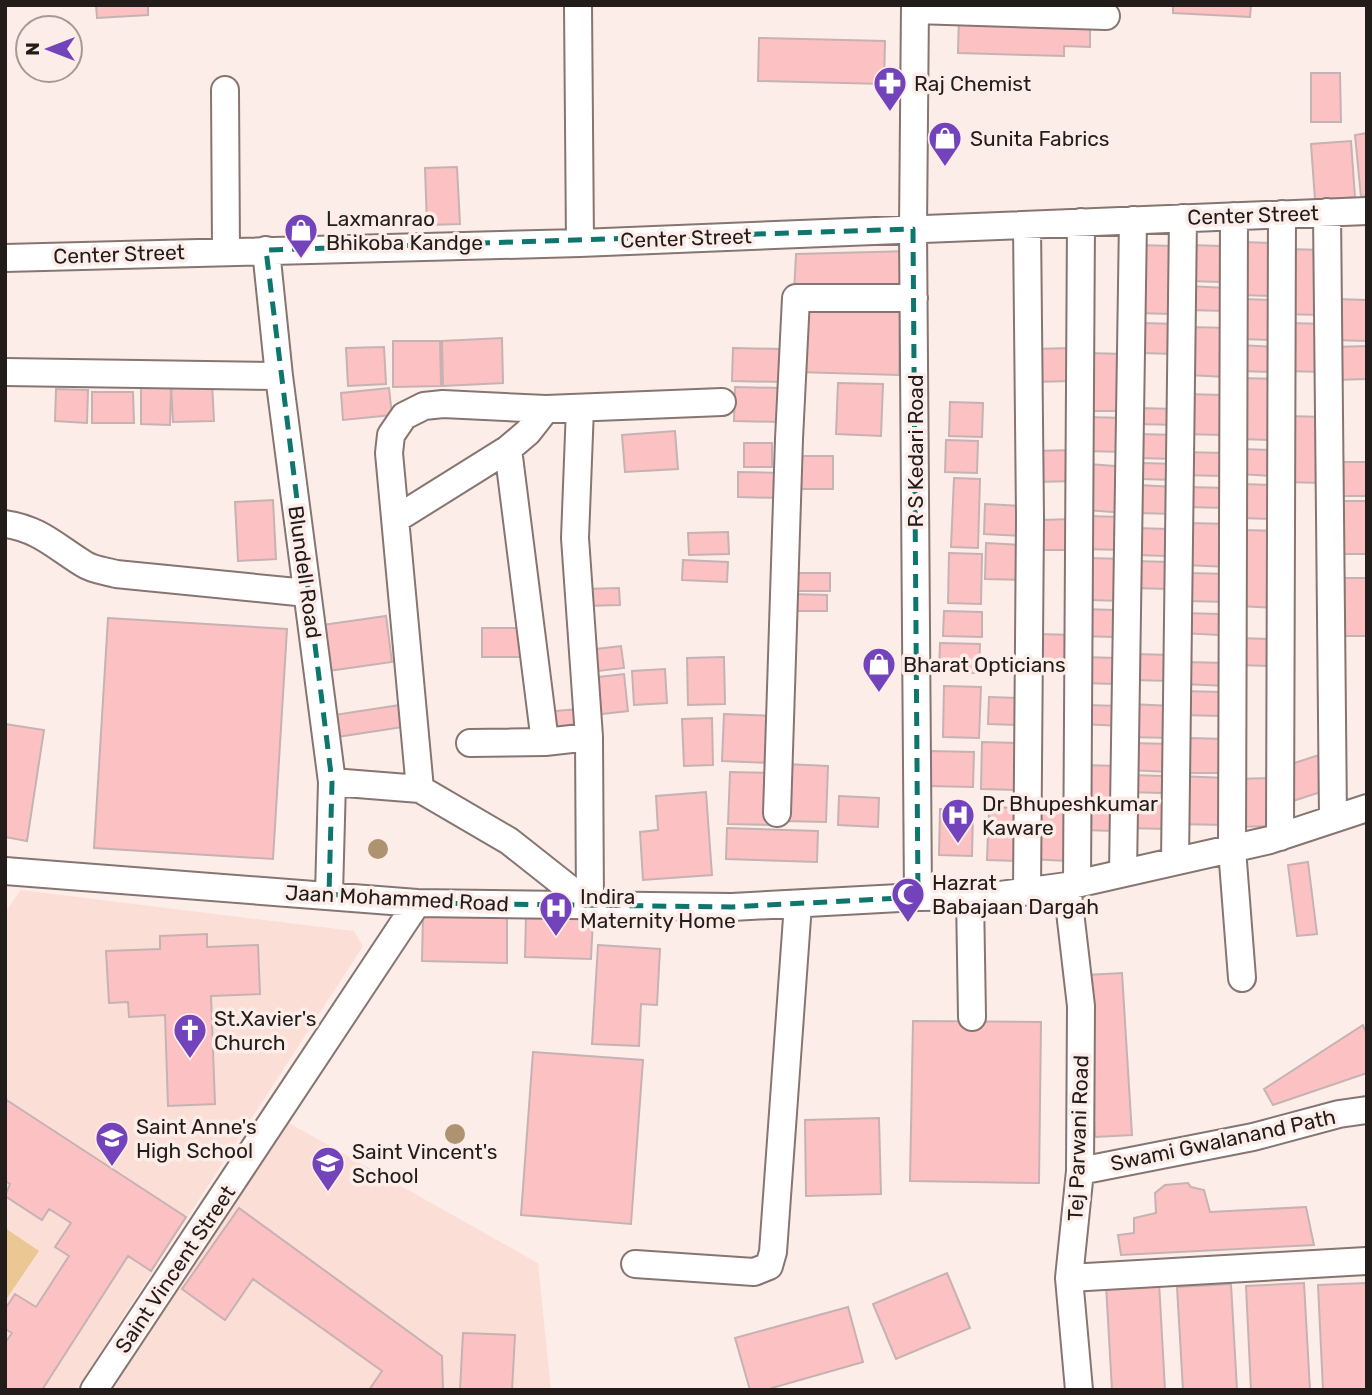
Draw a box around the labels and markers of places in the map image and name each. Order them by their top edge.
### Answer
pharmacy icon: Raj Chemist [871,64,909,113]
place label: Raj Chemist [914,71,1031,96]
shop icon: Sunita Fabrics [926,119,964,168]
place label: Sunita Fabrics [970,126,1110,151]
place label: Laxmanrao Bhikoba Kandge [326,206,483,255]
shop icon: Laxmanrao Bhikoba Kandge [282,211,320,260]
shop icon: Bharat Opticians [860,645,898,694]
place label: Bharat Opticians [903,652,1066,677]
place label: Dr Bhupeshkumar Kaware [982,791,1158,840]
hospital icon: Dr Bhupeshkumar Kaware [939,796,977,845]
place label: Hazrat Babajaan Dargah [932,870,1099,919]
mosque icon: Hazrat Babajaan Dargah [889,875,927,924]
place label: Indira Maternity Home [580,884,736,933]
hospital icon: Indira Maternity Home [537,889,575,938]
place label: St.Xavier's Church [214,1006,317,1055]
church icon: St.Xavier's Church [171,1011,209,1060]
place label: Saint Anne's High School [136,1114,257,1163]
school or university icon: Saint Anne's High School [93,1119,131,1168]
place label: Saint Vincent's School [352,1139,498,1188]
school or university icon: Saint Vincent's School [309,1144,347,1193]

